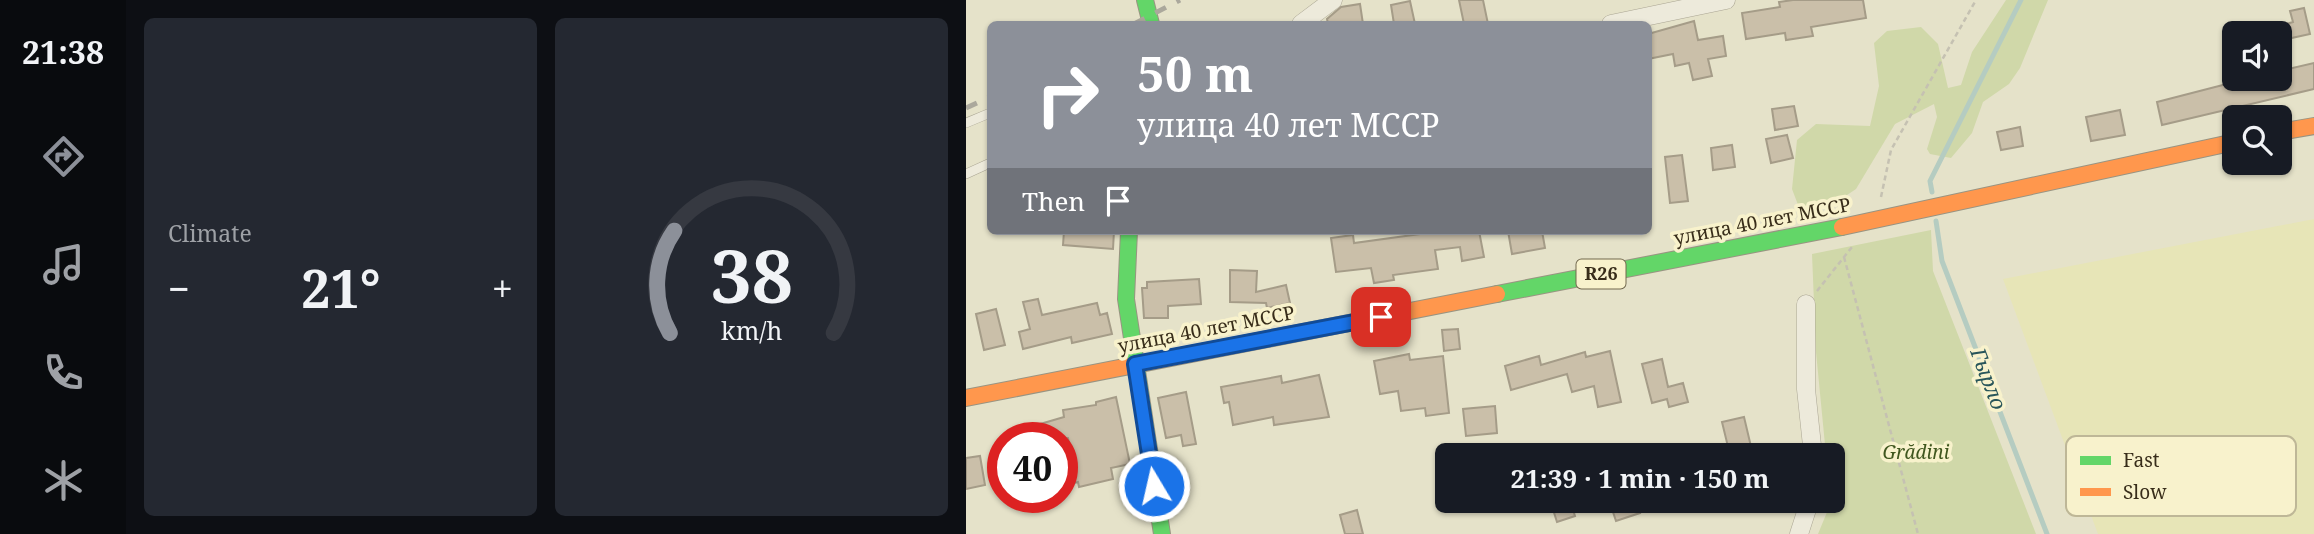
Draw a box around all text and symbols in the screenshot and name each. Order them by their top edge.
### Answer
map controls [2222,21,2292,175]
button: sound [2222,21,2292,91]
text: 21:38 [22,30,104,73]
text: 50 m [1137,40,1253,106]
icon: right [1022,49,1113,140]
text: улица 40 лет МССР [1137,103,1440,146]
button: search [2222,105,2292,175]
icon: directions [39,132,88,181]
icon: arrive [1099,182,1137,220]
text: Then [1022,183,1085,219]
street label: улица 40 лет МССР [1671,191,1853,251]
text: Climate [168,217,252,249]
text: 38 [710,225,793,324]
icon: music [39,240,88,289]
text: 21° [301,252,381,323]
road number: R26 [1576,260,1626,288]
text: − [168,262,190,314]
text: + [492,262,513,314]
pin [1351,287,1411,347]
icon: arrive [1362,298,1400,336]
street label: улица 40 лет МССР [1115,299,1297,359]
text: km/h [721,313,782,347]
water label: Гырло [1964,343,2014,414]
icon: phone [39,348,88,397]
speed limit sign: 40 [987,422,1078,513]
legend [2066,436,2296,516]
park label: Grădini [1882,439,1950,465]
text: Fast [2123,447,2160,473]
position arrow [1117,449,1191,523]
icon: climate [39,456,88,505]
text: 21:39 · 1 min · 150 m [1510,460,1770,496]
text: Slow [2123,479,2167,505]

